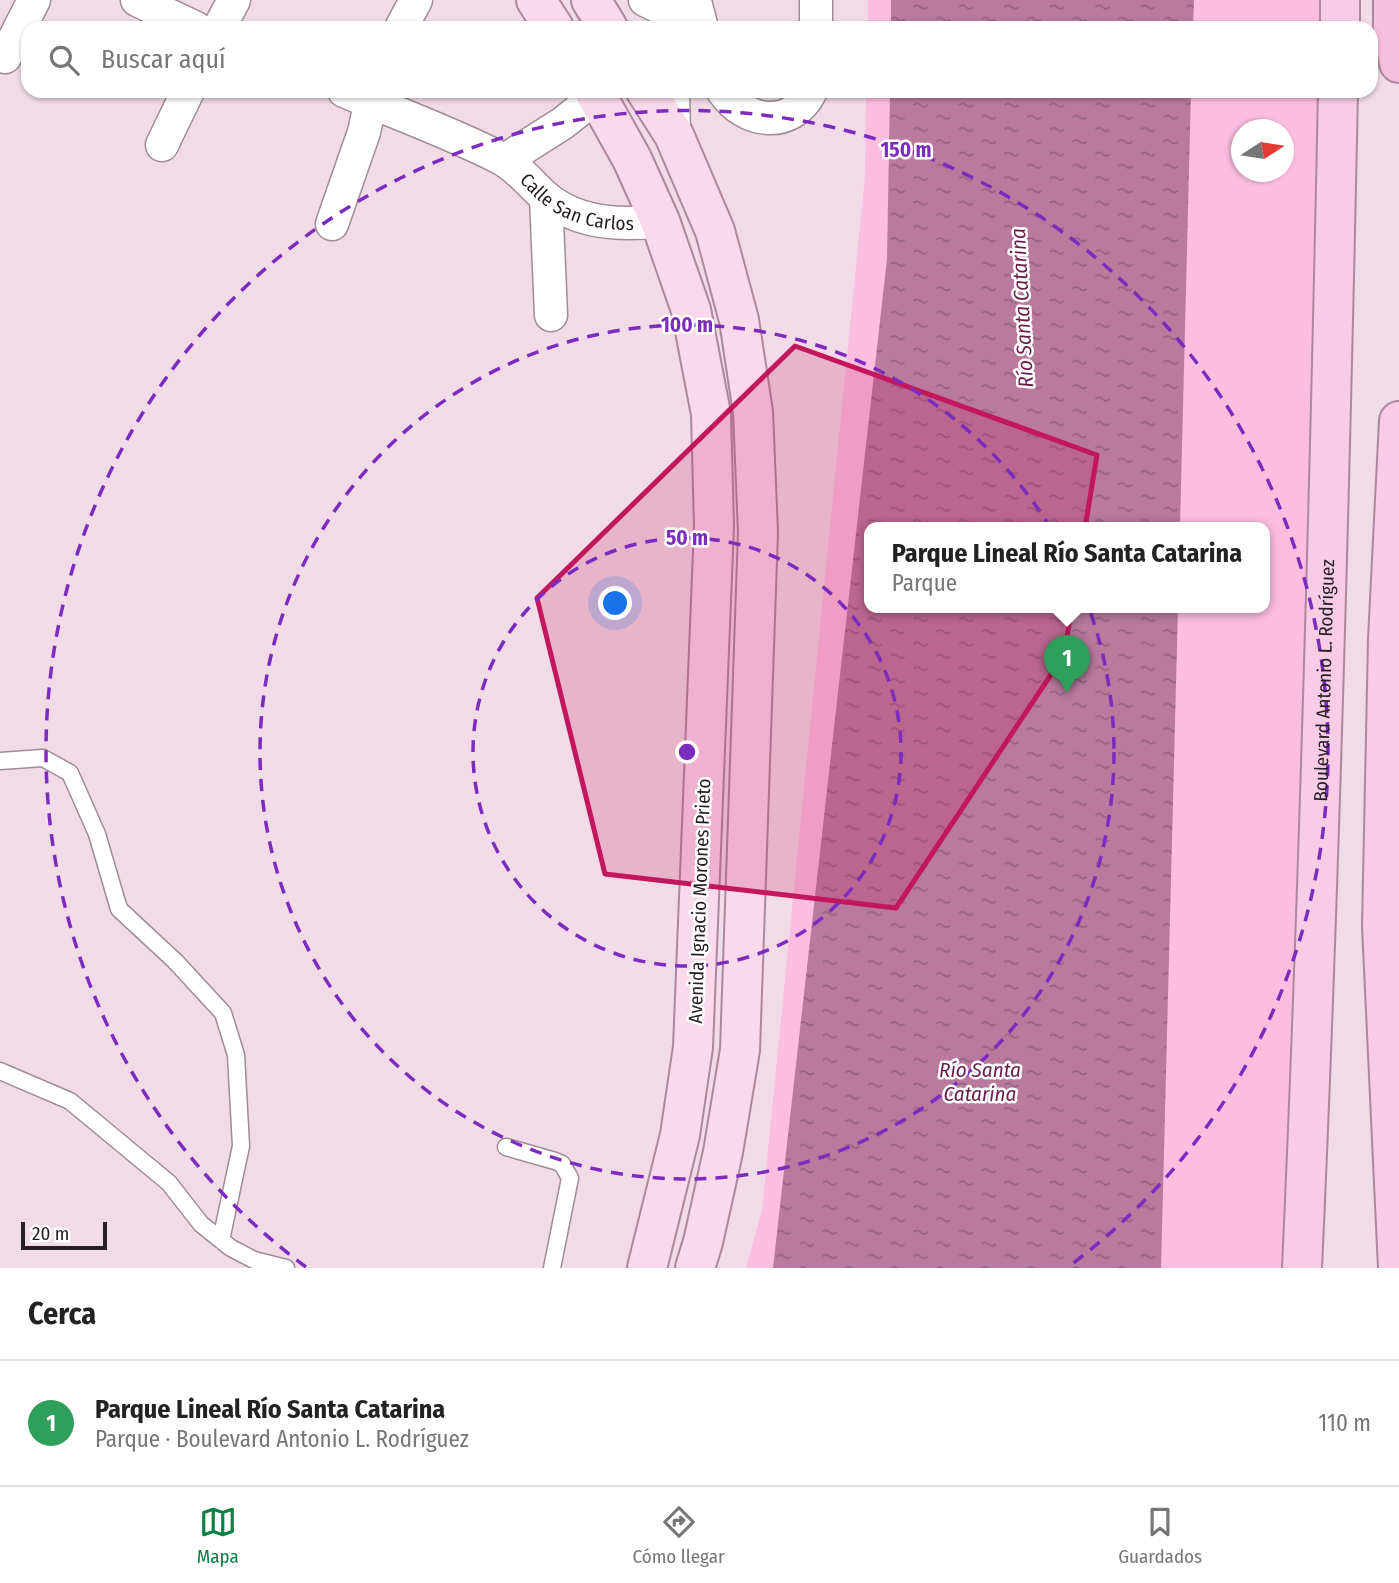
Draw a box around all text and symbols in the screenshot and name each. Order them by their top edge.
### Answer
search box [21,21,1378,98]
icon: search [45,41,83,79]
text: Buscar aquí [101,44,226,75]
north arrow [1231,119,1294,182]
text: 150 m [880,137,932,163]
street label: Calle San Carlos [516,168,634,235]
water label: Río Santa Catarina [1005,228,1039,388]
text: 100 m [661,312,713,338]
popup [864,522,1270,613]
text: 50 m [666,525,708,551]
text: Parque Lineal Río Santa Catarina [892,538,1242,569]
street label: Boulevard Antonio L. Rodríguez [1309,559,1339,802]
text: Parque [892,569,957,597]
your location [598,586,632,620]
pin: 1 [1044,635,1090,693]
centre of rings [675,740,699,764]
street label: Avenida Ignacio Morones Prieto [684,778,715,1024]
water label: Río Santa Catarina [939,1057,1021,1107]
scale bar [21,1219,107,1251]
text: 20 m [32,1222,69,1245]
text: Cerca [28,1296,96,1332]
text: Parque Lineal Río Santa Catarina [95,1394,445,1425]
text: 1 [46,1409,56,1437]
text: 110 m [1318,1409,1371,1437]
text: Parque · Boulevard Antonio L. Rodríguez [95,1425,469,1453]
tab: Mapa [197,1503,239,1568]
tab: Cómo llegar [632,1503,725,1568]
tab: Guardados [1118,1503,1202,1568]

